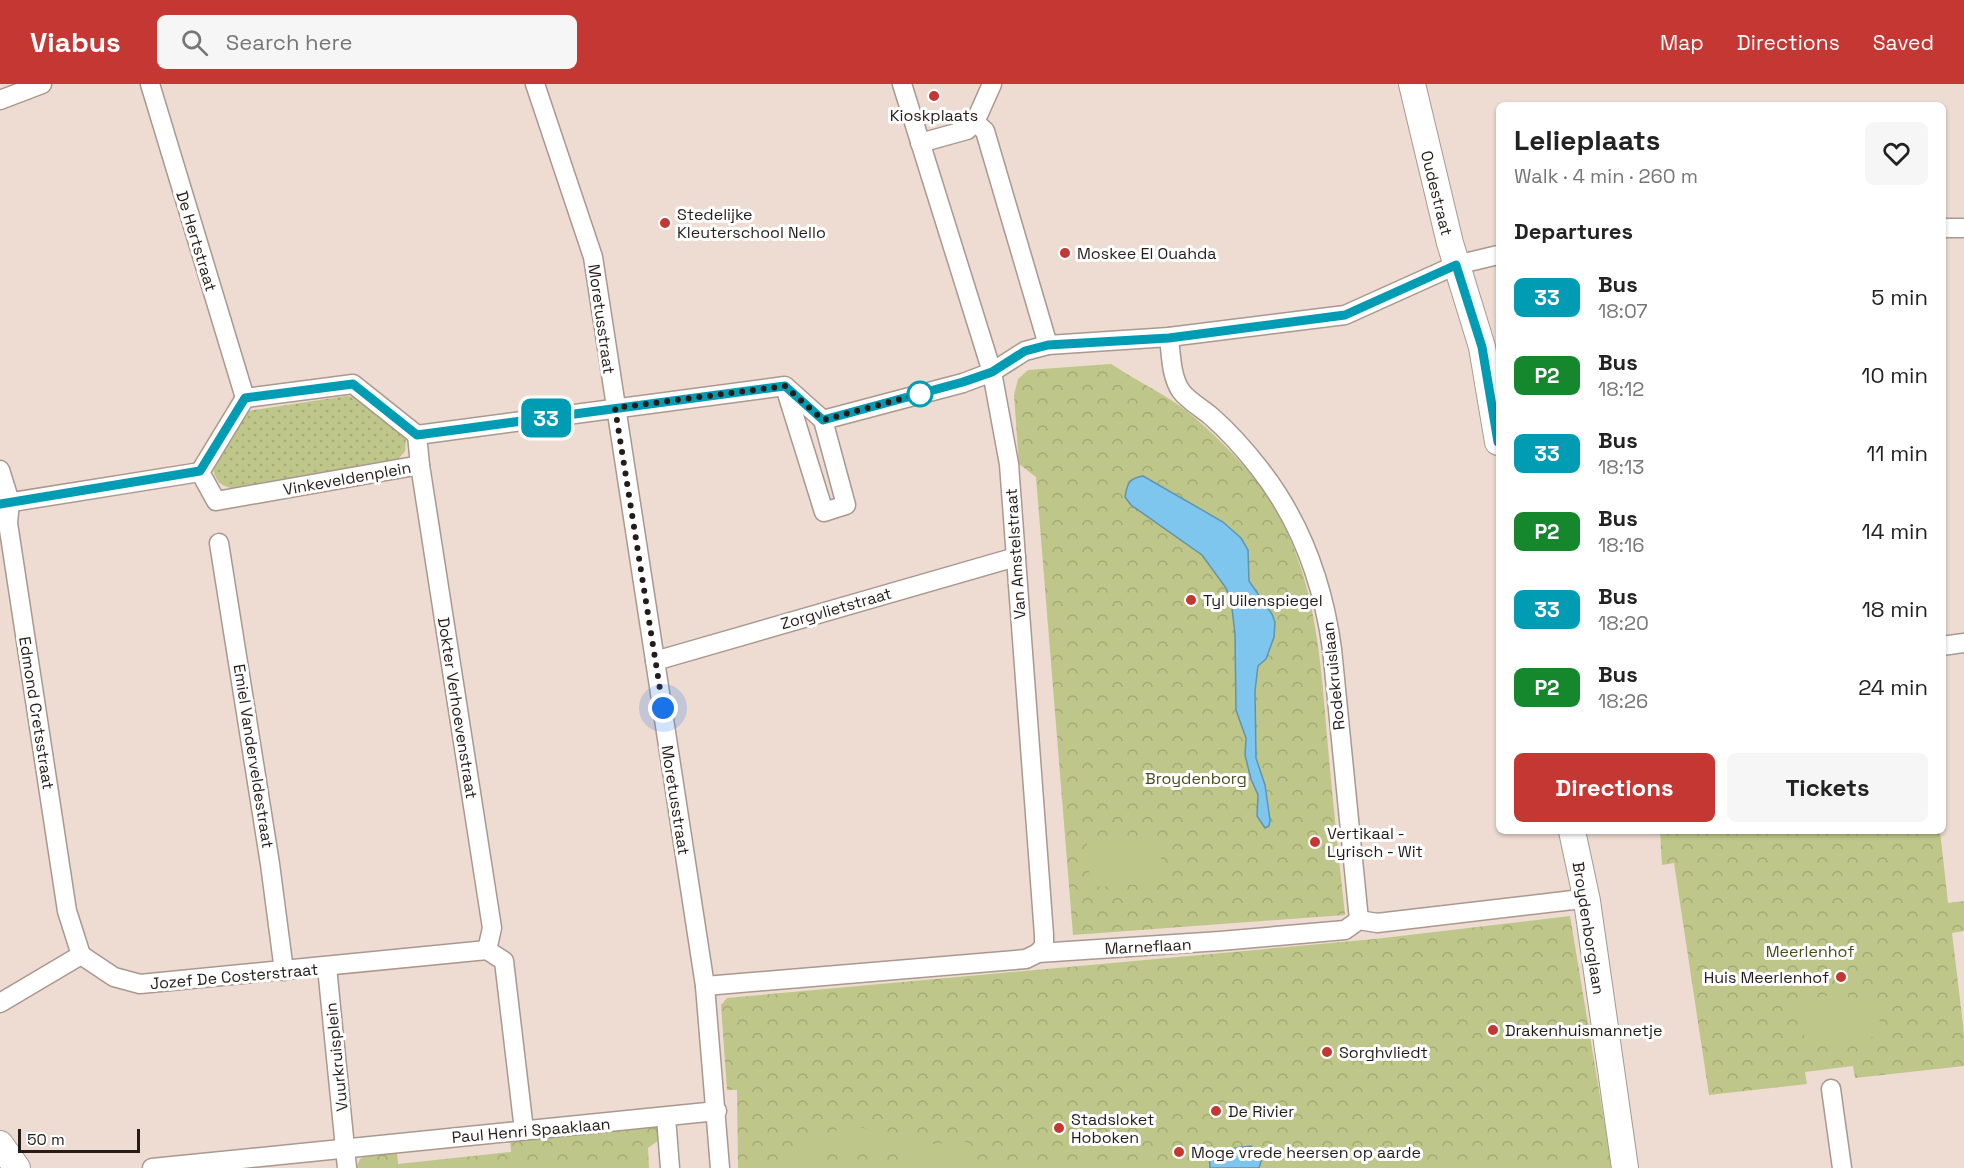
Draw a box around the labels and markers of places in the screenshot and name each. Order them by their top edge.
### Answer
marker: Kioskplaats [927,89,941,103]
place label: Kioskplaats [890,105,978,126]
place label: Stedelijke Kleuterschool Nello [677,204,826,243]
marker: Stedelijke Kleuterschool Nello [658,216,672,230]
place label: Moskee El Ouahda [1077,243,1216,264]
marker: Moskee El Ouahda [1058,246,1072,260]
unlabelled marker [907,381,933,407]
place label: Tyl Uilenspiegel [1203,590,1323,611]
marker: Tyl Uilenspiegel [1184,593,1198,607]
place label: Vertikaal - Lyrisch - Wit [1327,823,1423,862]
marker: Vertikaal - Lyrisch - Wit [1308,835,1322,849]
place label: Huis Meerlenhof [1704,967,1829,988]
marker: Huis Meerlenhof [1834,970,1848,984]
place label: Drakenhuismannetje [1505,1020,1662,1041]
marker: Drakenhuismannetje [1486,1023,1500,1037]
place label: Sorghvliedt [1339,1042,1428,1063]
marker: Sorghvliedt [1320,1045,1334,1059]
place label: De Rivier [1228,1101,1294,1122]
marker: De Rivier [1209,1104,1223,1118]
place label: Stadsloket Hoboken [1071,1109,1154,1148]
marker: Stadsloket Hoboken [1052,1121,1066,1135]
place label: Moge vrede heersen op aarde [1191,1142,1421,1163]
marker: Moge vrede heersen op aarde [1172,1145,1186,1159]

